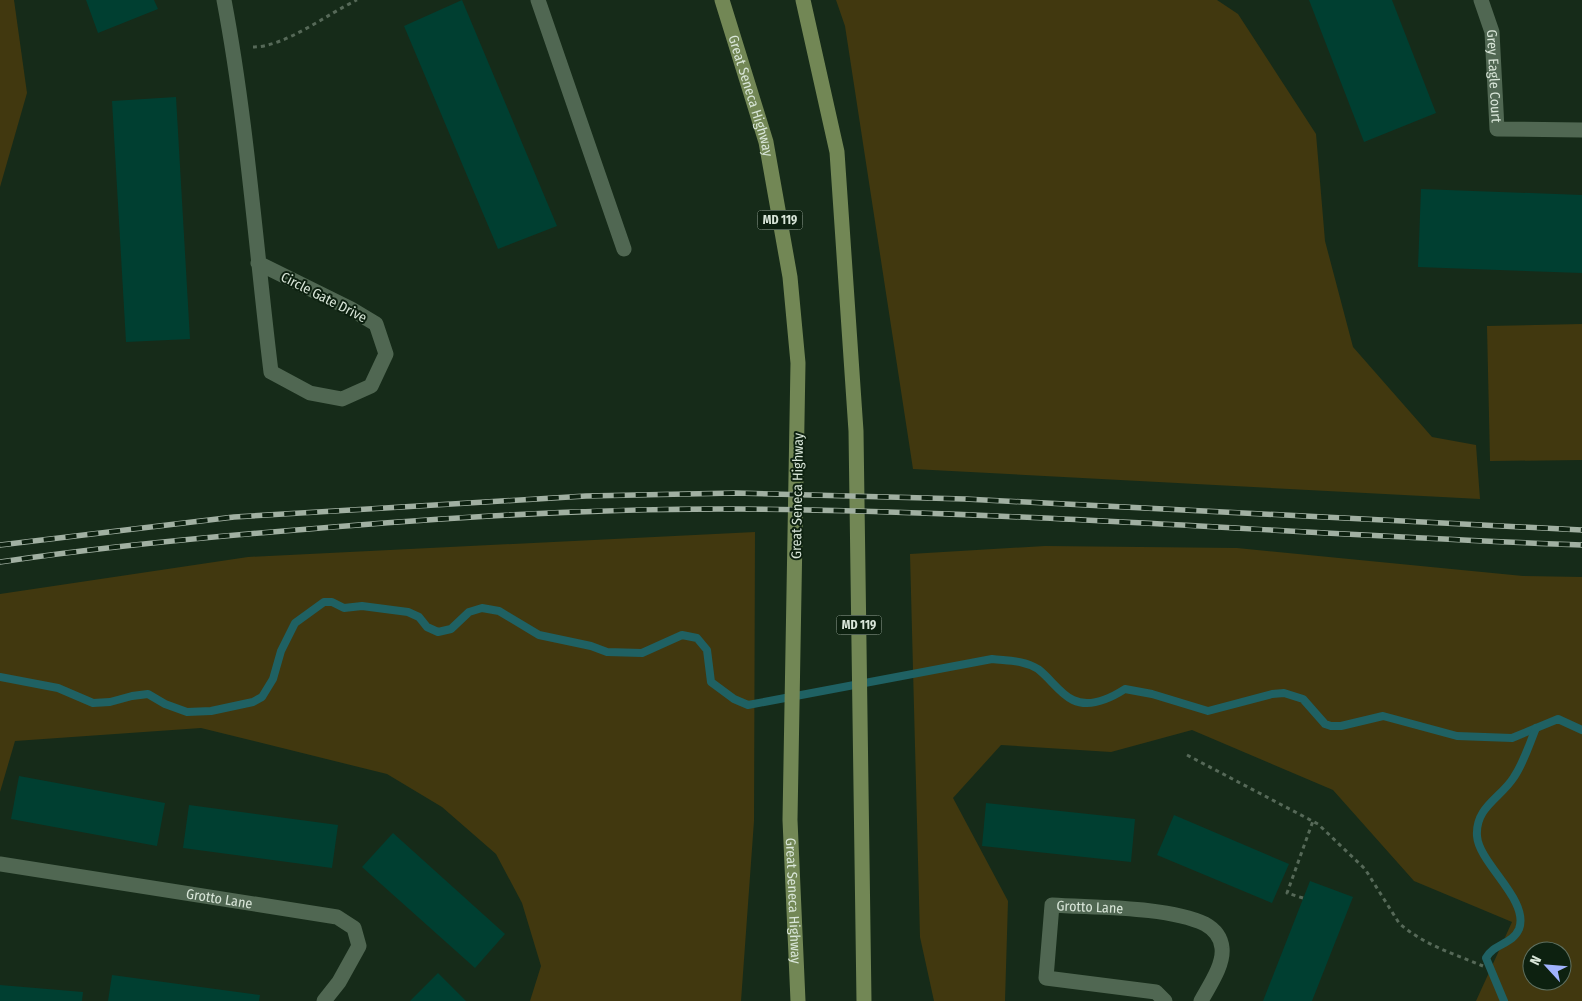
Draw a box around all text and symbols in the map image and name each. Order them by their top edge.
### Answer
street label: Grey Eagle Court [1483,29,1505,124]
street label: Great Seneca Highway [724,33,777,159]
road number: MD 119 [758,210,802,230]
street label: Circle Gate Drive [278,269,370,326]
street label: Great Seneca Highway [788,432,807,559]
road number: MD 119 [836,616,882,634]
street label: Great Seneca Highway [782,837,804,965]
street label: Grotto Lane [185,885,254,913]
street label: Grotto Lane [1056,897,1124,917]
north arrow [1522,941,1572,991]
text: N [1526,953,1545,968]

